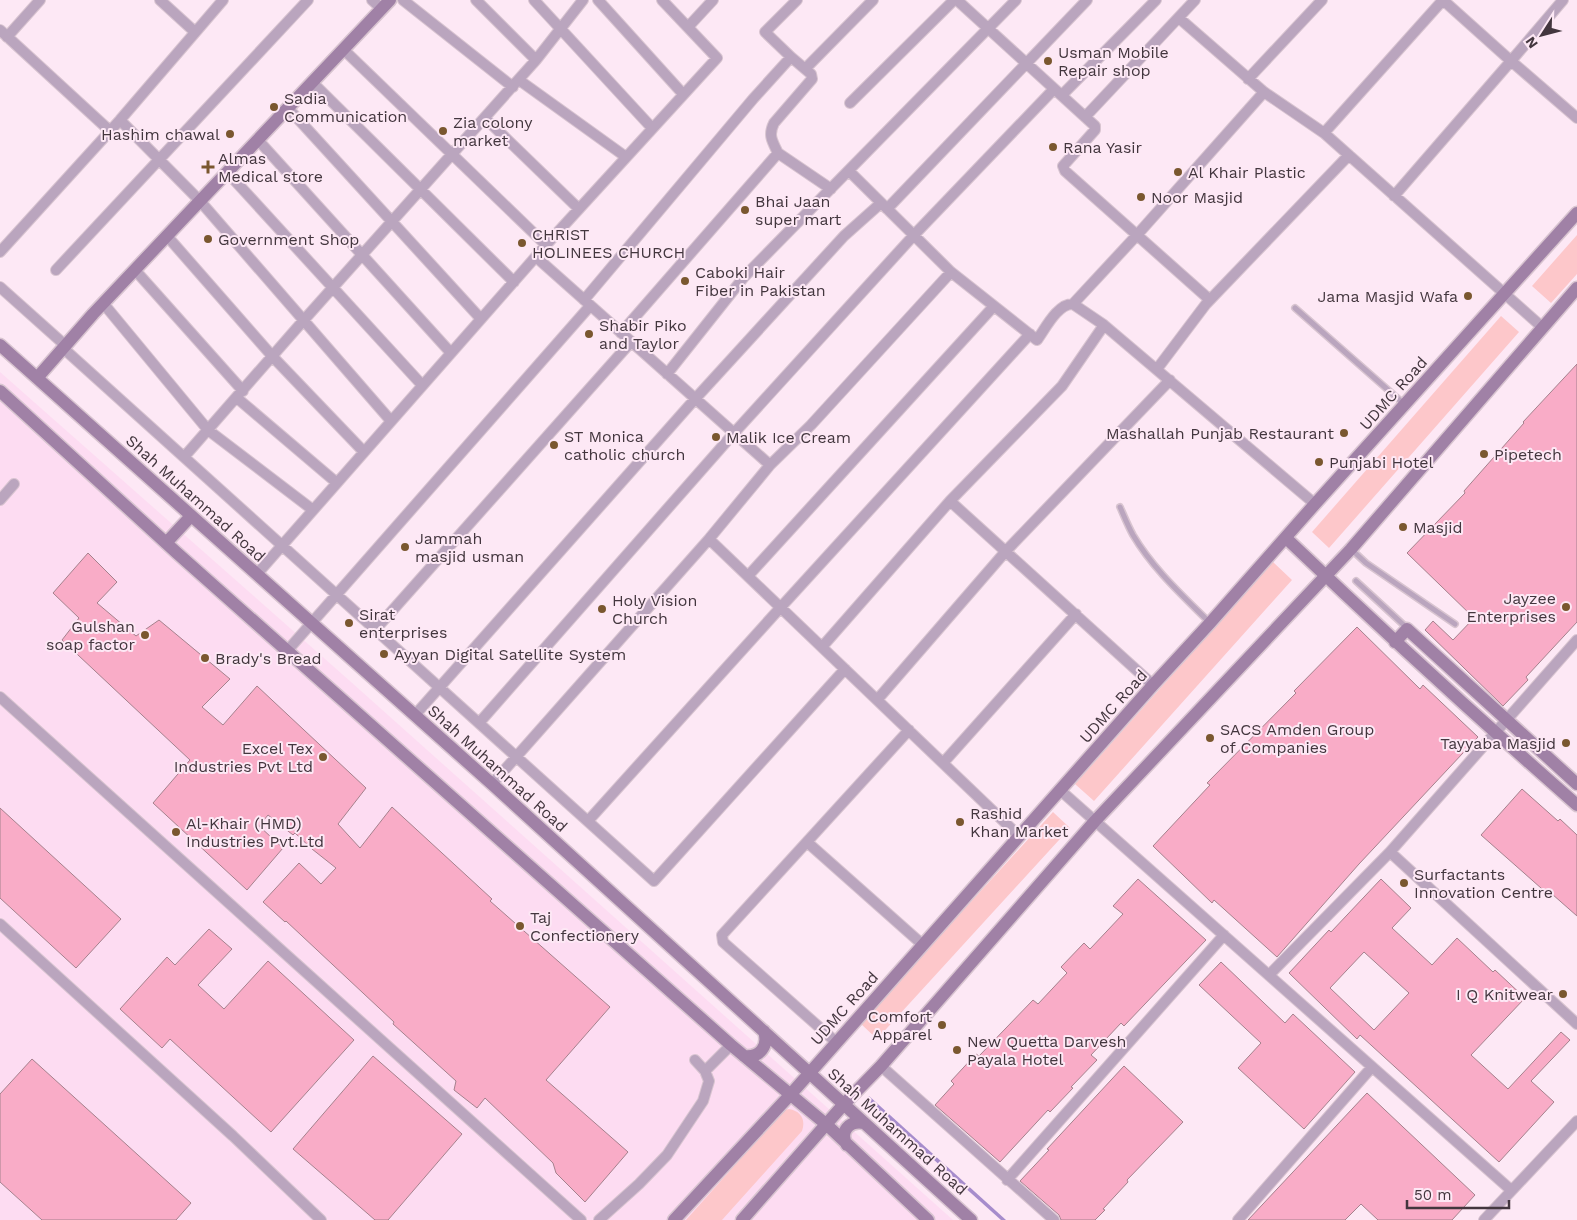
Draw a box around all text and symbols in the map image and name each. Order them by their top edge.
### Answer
north arrow [1517,10,1567,60]
text: N [1522,34,1541,52]
place label: Usman Mobile Repair shop [1058,43,1169,80]
marker: Usman Mobile Repair shop [1042,55,1054,67]
place label: Sadia Communication [284,89,407,126]
marker: Sadia Communication [268,101,280,113]
place label: Zia colony market [453,113,533,150]
place label: Hashim chawal [101,125,220,144]
marker: Zia colony market [437,125,449,137]
marker: Hashim chawal [224,128,236,140]
place label: Rana Yasir [1063,138,1143,157]
marker: Rana Yasir [1047,141,1059,153]
place label: Almas Medical store [218,149,323,186]
marker: Almas Medical store [202,161,214,173]
place label: Al Khair Plastic [1188,163,1306,182]
marker: Al Khair Plastic [1172,166,1184,178]
place label: Noor Masjid [1151,188,1243,207]
marker: Noor Masjid [1135,191,1147,203]
place label: Bhai Jaan super mart [755,192,842,229]
marker: Bhai Jaan super mart [739,204,751,216]
place label: CHRIST HOLINEES CHURCH [532,225,685,262]
place label: Government Shop [218,230,359,249]
marker: Government Shop [202,233,214,245]
marker: CHRIST HOLINEES CHURCH [516,237,528,249]
place label: Caboki Hair Fiber in Pakistan [695,263,826,300]
marker: Caboki Hair Fiber in Pakistan [679,275,691,287]
place label: Jama Masjid Wafa [1318,287,1458,306]
marker: Jama Masjid Wafa [1462,290,1474,302]
place label: Shabir Piko and Taylor [599,316,687,353]
marker: Shabir Piko and Taylor [583,328,595,340]
street label: UDMC Road [1356,353,1431,434]
place label: Mashallah Punjab Restaurant [1106,424,1334,443]
place label: ST Monica catholic church [564,427,685,464]
marker: Mashallah Punjab Restaurant [1338,427,1350,439]
place label: Malik Ice Cream [726,428,851,447]
street label: Shah Muhammad Road [122,431,269,566]
marker: Malik Ice Cream [710,431,722,443]
marker: ST Monica catholic church [548,439,560,451]
place label: Pipetech [1494,445,1562,464]
marker: Pipetech [1478,448,1490,460]
place label: Punjabi Hotel [1329,453,1434,472]
marker: Punjabi Hotel [1313,456,1325,468]
place label: Masjid [1413,518,1463,537]
marker: Masjid [1397,521,1409,533]
place label: Jammah masjid usman [415,529,524,566]
marker: Jammah masjid usman [399,541,411,553]
place label: Jayzee Enterprises [1467,589,1556,626]
place label: Holy Vision Church [612,591,697,628]
marker: Jayzee Enterprises [1560,601,1572,613]
marker: Holy Vision Church [596,603,608,615]
place label: Sirat enterprises [359,605,447,642]
place label: Gulshan soap factor [46,617,135,654]
marker: Sirat enterprises [343,617,355,629]
marker: Gulshan soap factor [139,629,151,641]
place label: Ayyan Digital Satellite System [394,645,626,664]
marker: Ayyan Digital Satellite System [378,648,390,660]
place label: Brady's Bread [215,649,322,668]
marker: Brady's Bread [199,652,211,664]
street label: UDMC Road [1076,666,1151,747]
street label: Shah Muhammad Road [424,701,571,836]
place label: SACS Amden Group of Companies [1220,720,1374,757]
marker: SACS Amden Group of Companies [1204,732,1216,744]
place label: Tayyaba Masjid [1440,734,1556,753]
marker: Tayyaba Masjid [1560,737,1572,749]
place label: Excel Tex Industries Pvt Ltd [174,739,313,776]
marker: Excel Tex Industries Pvt Ltd [317,751,329,763]
place label: Rashid Khan Market [970,804,1069,841]
place label: Al-Khair (HMD) Industries Pvt.Ltd [186,814,324,851]
marker: Rashid Khan Market [954,816,966,828]
marker: Al-Khair (HMD) Industries Pvt.Ltd [170,826,182,838]
place label: Surfactants Innovation Centre [1414,865,1553,902]
marker: Surfactants Innovation Centre [1398,877,1410,889]
place label: Taj Confectionery [530,908,640,945]
marker: Taj Confectionery [514,920,526,932]
street label: UDMC Road [807,968,882,1049]
place label: I Q Knitwear [1456,985,1553,1004]
marker: I Q Knitwear [1557,988,1569,1000]
place label: Comfort Apparel [868,1007,932,1044]
marker: Comfort Apparel [936,1019,948,1031]
place label: New Quetta Darvesh Payala Hotel [967,1032,1127,1069]
marker: New Quetta Darvesh Payala Hotel [951,1044,963,1056]
street label: Shah Muhammad Road [824,1064,971,1199]
scale bar [1407,1178,1510,1210]
text: 50 m [1414,1186,1451,1204]

